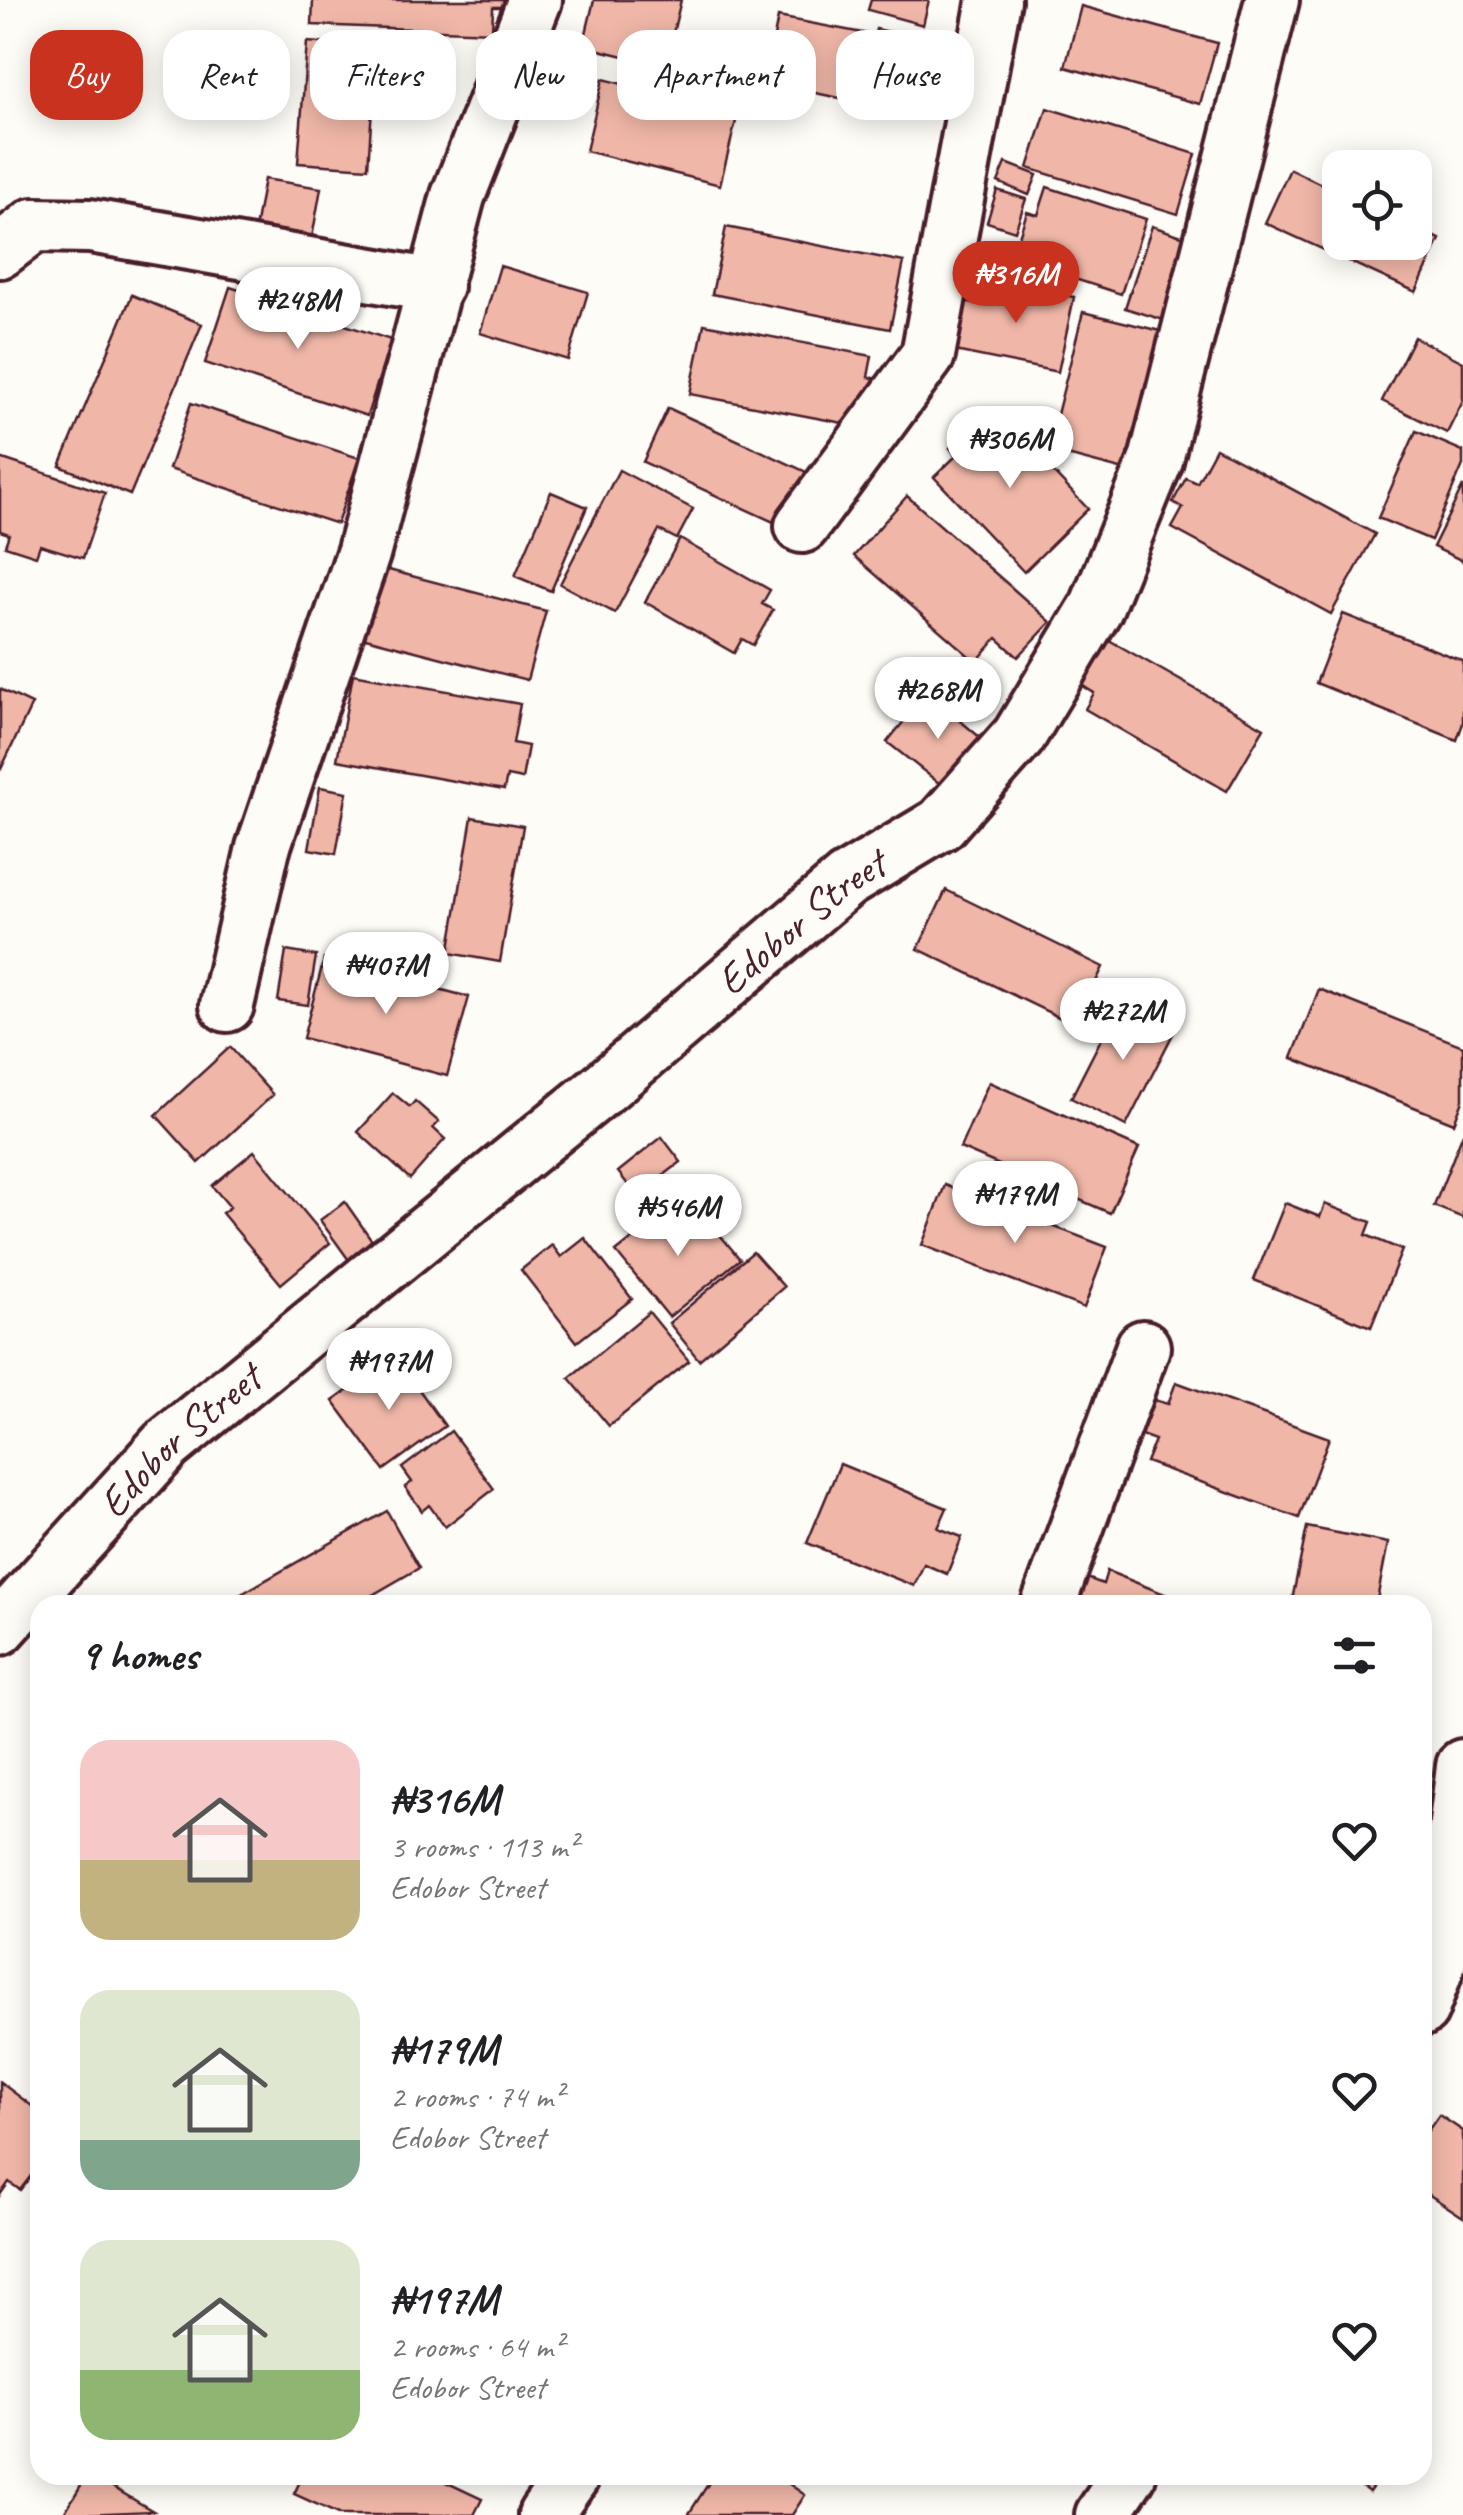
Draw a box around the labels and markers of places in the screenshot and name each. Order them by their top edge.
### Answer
pin: ₦316M [946,241,1086,326]
pin: ₦248M [228,267,368,352]
pin: ₦306M [940,406,1080,491]
pin: ₦268M [868,657,1008,742]
pin: ₦407M [316,932,456,1017]
pin: ₦272M [1053,978,1193,1063]
pin: ₦179M [945,1161,1085,1246]
pin: ₦546M [608,1174,748,1259]
pin: ₦197M [319,1328,459,1413]

